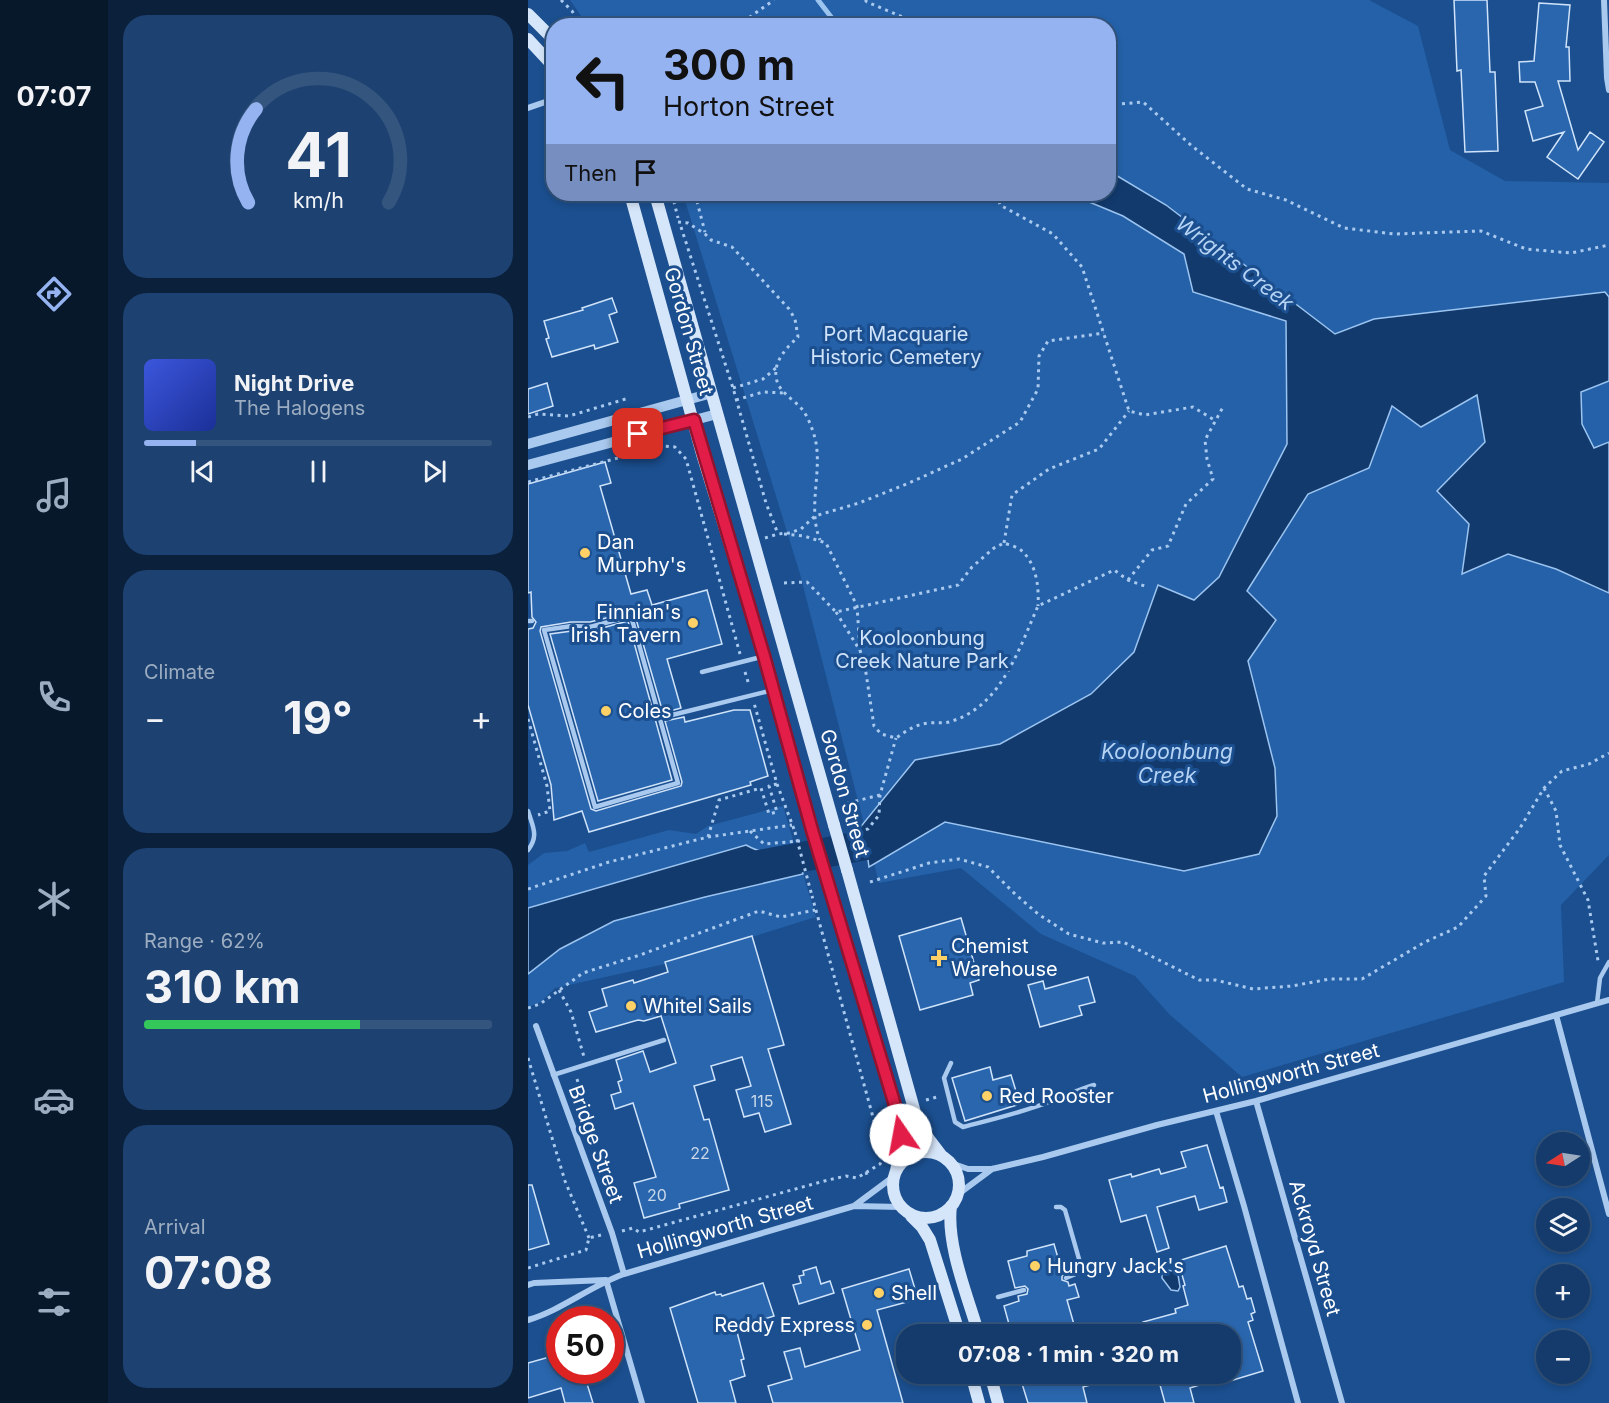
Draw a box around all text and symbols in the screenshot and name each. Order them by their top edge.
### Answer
text: 300 m [663,39,795,90]
icon: left [564,42,642,120]
text: 07:07 [17,80,91,113]
text: Horton Street [663,90,834,123]
text: 41 [285,117,351,192]
icon: arrive [629,156,662,189]
text: Then [564,160,617,186]
text: km/h [293,188,343,214]
water label: Wrights Creek [1171,211,1299,316]
street label: Gordon Street [659,264,719,398]
icon: directions [33,273,75,315]
park label: Port Macquarie Historic Cemetery [811,322,981,369]
text: Night Drive [234,370,354,396]
text: The Halogens [234,396,365,420]
pin [612,408,663,459]
icon: arrive [621,417,654,450]
icon: previous [186,455,219,488]
icon: pause [302,455,335,488]
icon: next [418,455,451,488]
icon: music [33,474,75,516]
place label: Dan Murphy's [597,530,686,577]
marker: Dan Murphy's [578,546,592,560]
place label: Finnian's Irish Tavern [570,600,681,647]
marker: Finnian's Irish Tavern [686,616,700,630]
park label: Kooloonbung Creek Nature Park [835,626,1009,673]
text: Climate [144,660,215,684]
icon: phone [33,676,75,718]
text: 19° [283,690,353,745]
text: − [144,698,166,738]
text: + [470,698,492,738]
place label: Coles [618,699,672,723]
marker: Coles [599,704,613,718]
street label: Gordon Street [815,726,875,860]
water label: Kooloonbung Creek [1101,739,1233,788]
icon: climate [33,878,75,920]
text: Range · 62% [144,929,265,953]
place label: Chemist Warehouse [951,934,1058,981]
marker: Chemist Warehouse [932,951,946,965]
text: 310 km [144,959,301,1014]
place label: Whitel Sails [643,994,752,1018]
marker: Whitel Sails [624,999,638,1013]
street label: Hollingworth Street [1200,1038,1382,1108]
icon: car [33,1079,75,1121]
street label: Bridge Street [564,1082,629,1207]
place label: Red Rooster [999,1084,1114,1108]
marker: Red Rooster [980,1089,994,1103]
house number: 115 [751,1091,773,1111]
position arrow [869,1103,933,1167]
north arrow [1536,1132,1590,1186]
map controls [1536,1132,1590,1384]
house number: 22 [690,1143,710,1163]
street label: Ackroyd Street [1284,1177,1346,1319]
house number: 20 [647,1185,667,1205]
street label: Hollingworth Street [634,1190,816,1264]
button: layers [1536,1198,1590,1252]
text: Arrival [144,1215,206,1239]
text: 07:08 [144,1245,273,1300]
place label: Hungry Jack's [1047,1254,1184,1278]
marker: Hungry Jack's [1028,1259,1042,1273]
button: + [1536,1264,1590,1318]
icon: filters [33,1281,75,1323]
place label: Shell [891,1281,937,1305]
marker: Shell [872,1286,886,1300]
speed limit sign: 50 [546,1306,624,1384]
place label: Reddy Express [714,1313,855,1337]
marker: Reddy Express [860,1318,874,1332]
button: − [1536,1330,1590,1384]
text: 07:08 · 1 min · 320 m [958,1341,1179,1367]

